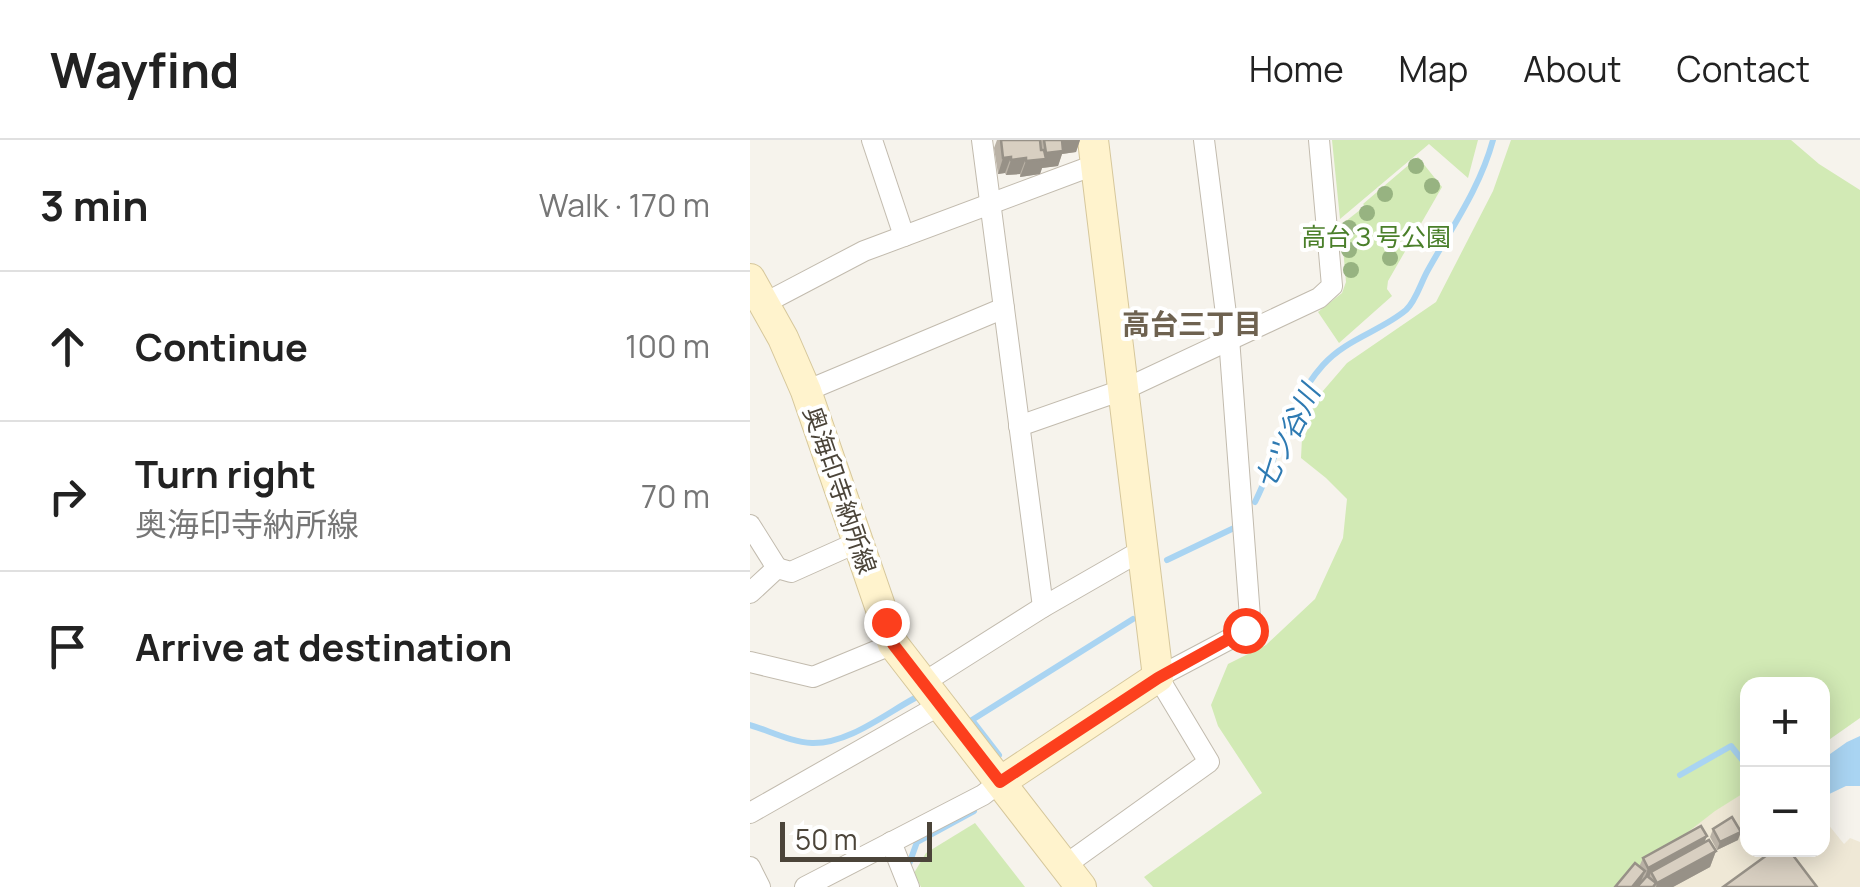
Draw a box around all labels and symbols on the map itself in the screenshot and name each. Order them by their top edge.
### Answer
park label: 高台３号公園 [1301,219,1451,254]
district label: 高台三丁目 [1122,304,1262,342]
water label: 七ツ谷川 [1244,375,1329,495]
street label: 奥海印寺納所線 [795,401,886,578]
route end [864,600,910,646]
route start [1223,608,1269,654]
scale bar [780,817,932,862]

